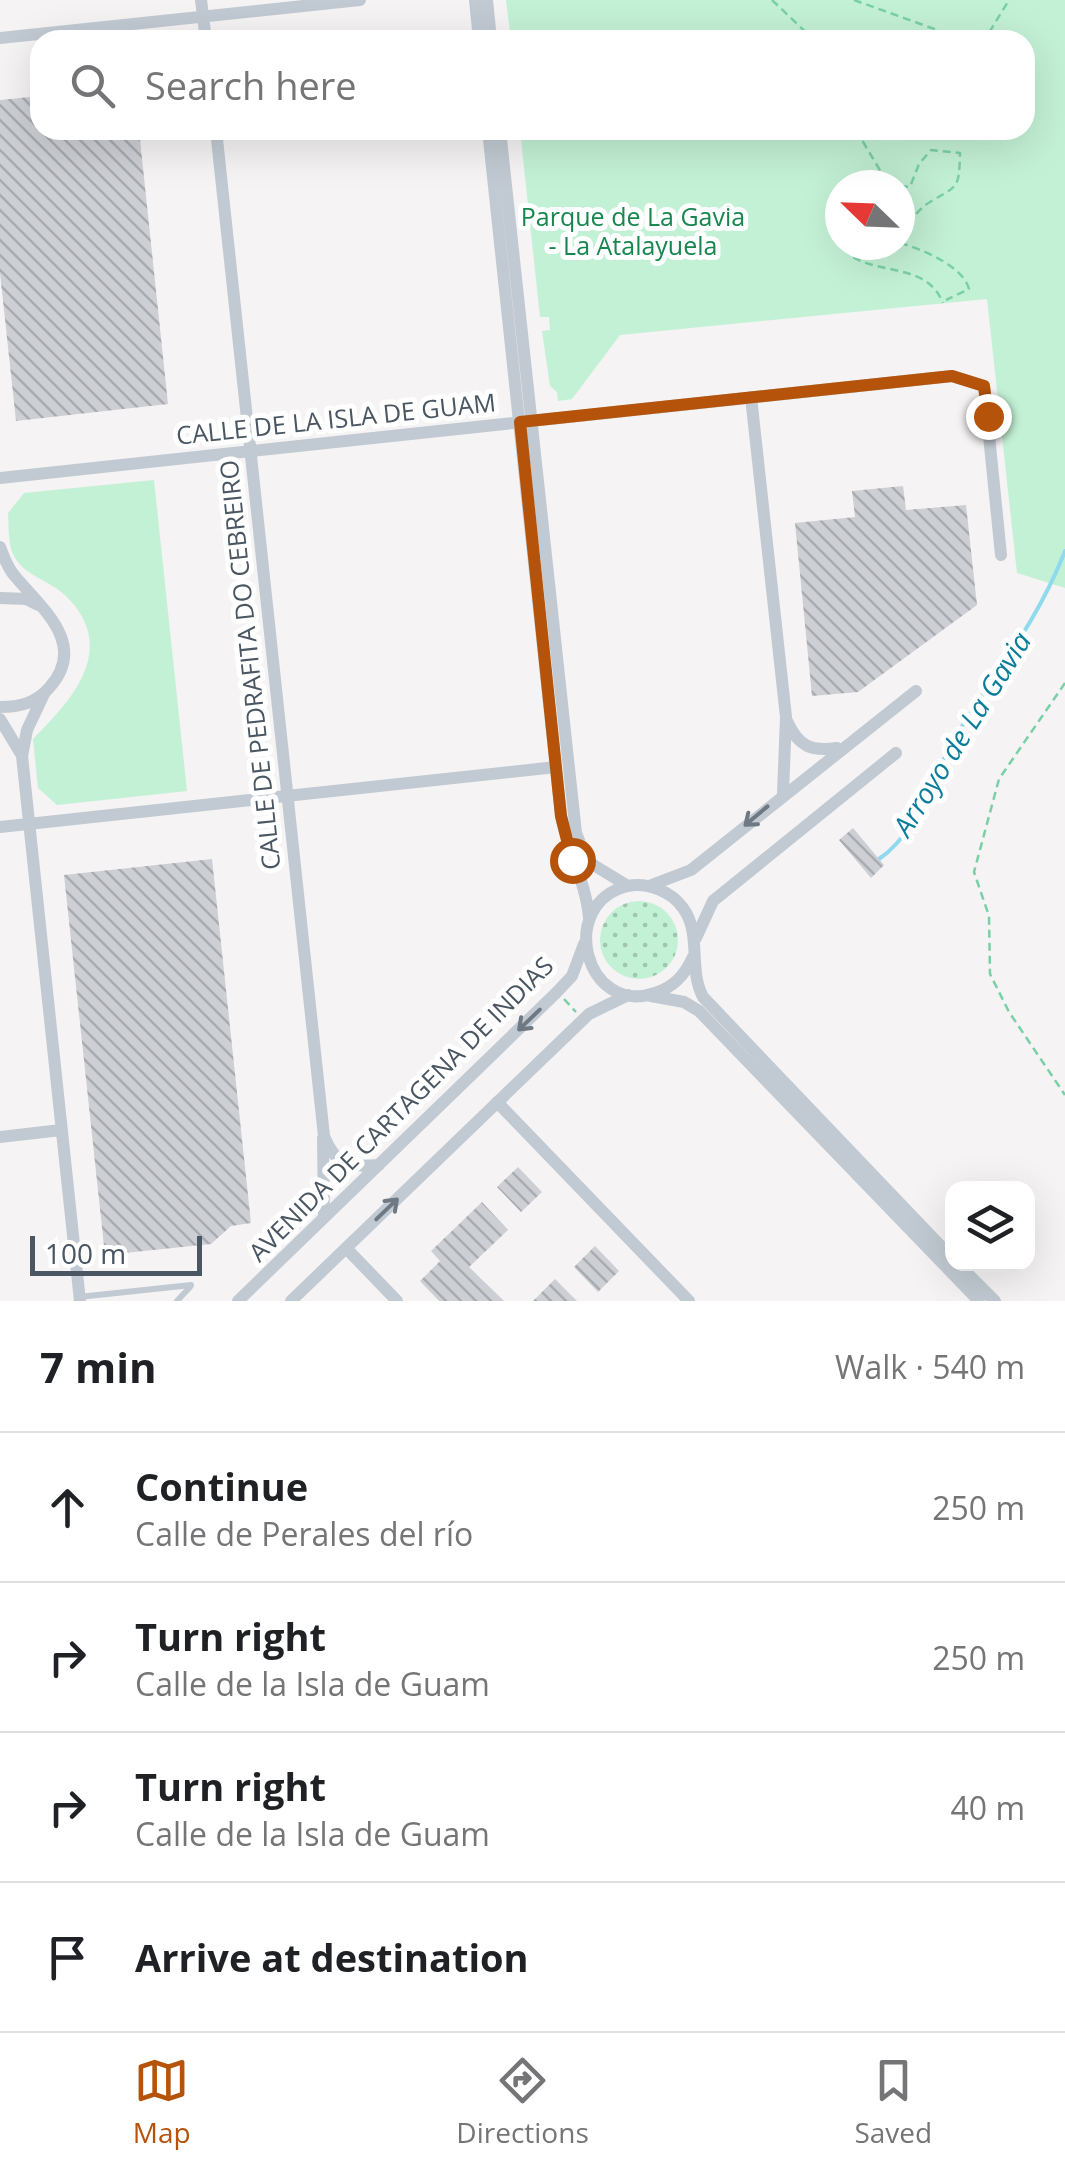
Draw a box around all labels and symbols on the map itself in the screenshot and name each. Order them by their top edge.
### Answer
north arrow [825,170,915,260]
park label: Parque de La Gavia - La Atalayuela [521,199,745,262]
street label: CALLE DE LA ISLA DE GUAM [174,384,497,452]
route end [966,394,1012,440]
street label: CALLE DE PEDRAFITA DO CEBREIRO [211,459,287,872]
water label: Arroyo de La Gavia [882,624,1039,844]
one-way arrow [744,804,770,826]
route start [550,838,596,884]
street label: AVENIDA DE CARTAGENA DE INDIAS [240,948,560,1268]
one-way arrow [518,1007,542,1031]
one-way arrow [374,1197,398,1221]
scale bar [30,1231,202,1276]

